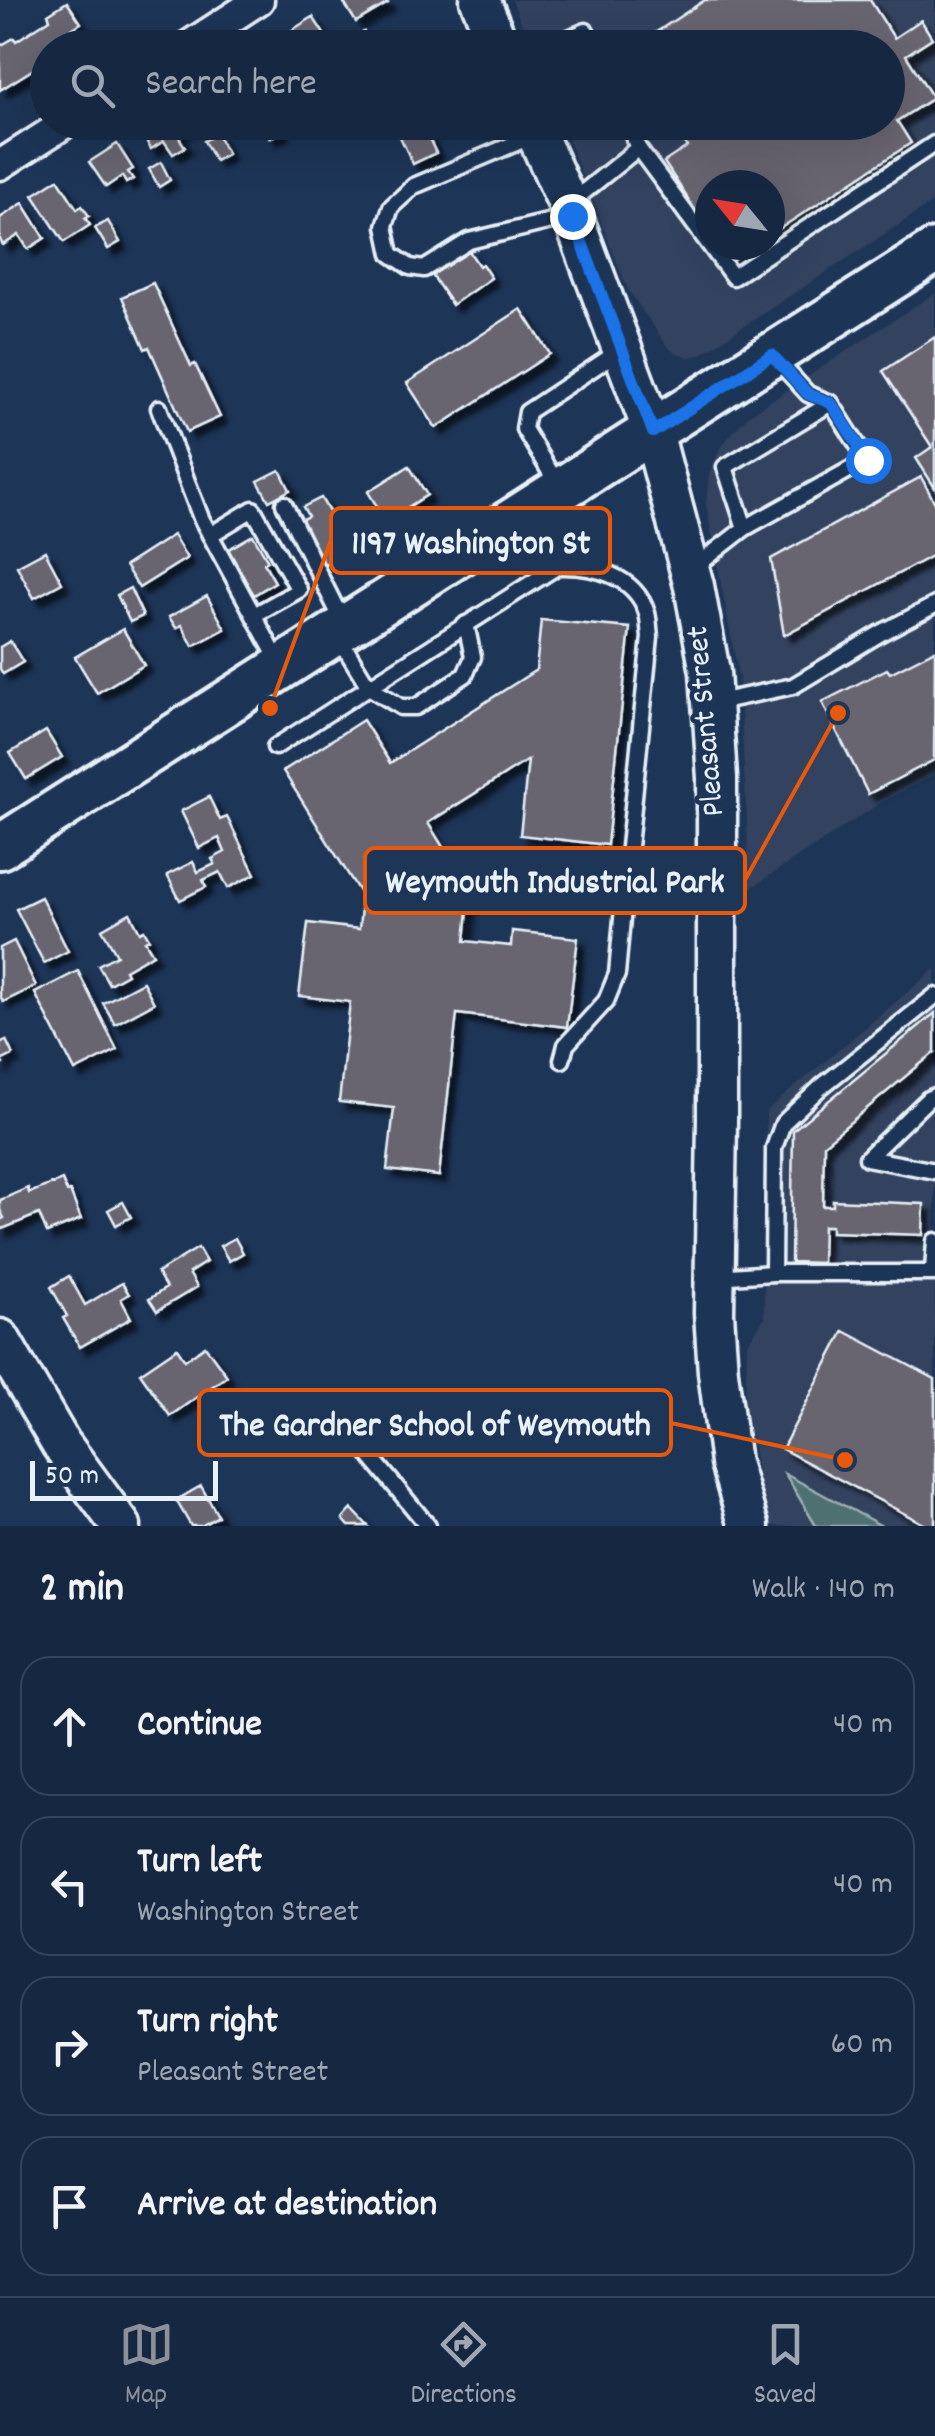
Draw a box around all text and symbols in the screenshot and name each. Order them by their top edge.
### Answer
search box [30,30,905,140]
icon: search [65,58,120,113]
text: Search here [145,58,317,113]
north arrow [695,170,785,260]
route end [550,194,596,240]
route start [846,438,892,484]
callout: 1197 Washington St [331,508,610,573]
text: 1197 Washington St [352,521,591,571]
street label: Pleasant Street [677,623,739,818]
callout: Weymouth Industrial Park [365,848,745,913]
text: Weymouth Industrial Park [385,860,725,910]
callout: The Gardner School of Weymouth [199,1390,671,1455]
text: The Gardner School of Weymouth [219,1403,651,1453]
scale bar [30,1456,218,1500]
text: 50 m [45,1458,99,1498]
text: 2 min [40,1561,124,1621]
text: Walk · 140 m [752,1568,895,1614]
icon: ahead [42,1699,97,1754]
text: Continue [137,1699,262,1754]
text: 40 m [833,1703,893,1749]
text: Turn left [137,1836,262,1891]
icon: left [42,1859,97,1914]
text: 40 m [833,1863,893,1909]
text: Washington Street [137,1891,359,1937]
text: Turn right [137,1996,278,2051]
icon: right [42,2019,97,2074]
text: 60 m [831,2023,893,2069]
text: Pleasant Street [137,2051,328,2097]
icon: arrive [42,2179,97,2234]
text: Arrive at destination [137,2179,437,2234]
tab: Map [119,2317,174,2417]
tab: Directions [411,2317,517,2417]
tab: Saved [754,2317,816,2417]

